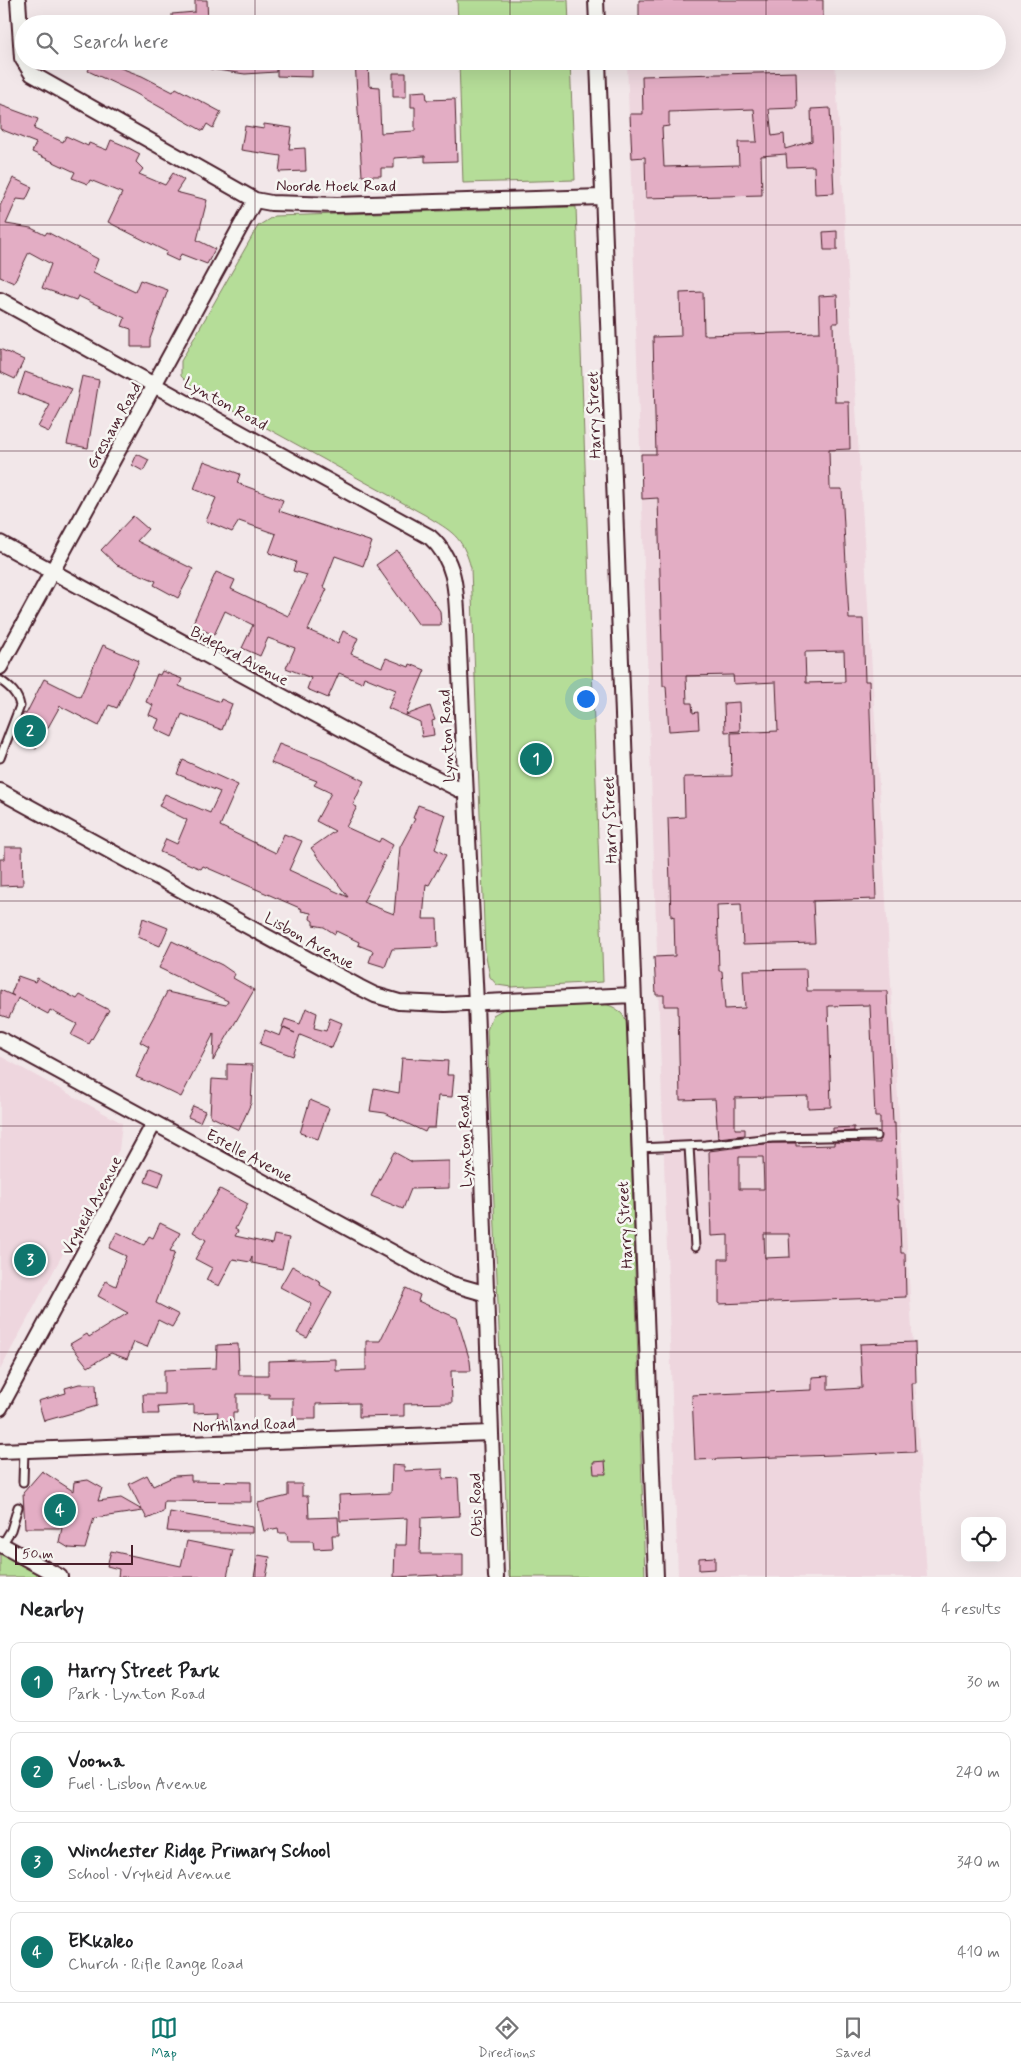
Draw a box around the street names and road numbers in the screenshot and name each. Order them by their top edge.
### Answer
street label: Noorde Hoek Road [276,176,396,197]
street label: Harry Street [582,371,607,459]
street label: Lynton Road [180,373,271,436]
street label: Gresham Road [82,379,147,473]
street label: Bideford Avenue [185,622,292,693]
street label: Lynton Road [435,689,460,783]
street label: Harry Street [598,776,623,864]
street label: Lisbon Avenue [260,908,359,975]
street label: Lynton Road [453,1094,478,1188]
street label: Estelle Avenue [202,1125,297,1188]
street label: Vryheid Avenue [57,1152,127,1259]
street label: Harry Street [613,1181,638,1269]
street label: Northland Road [192,1413,296,1438]
street label: Otis Road [465,1472,488,1538]

